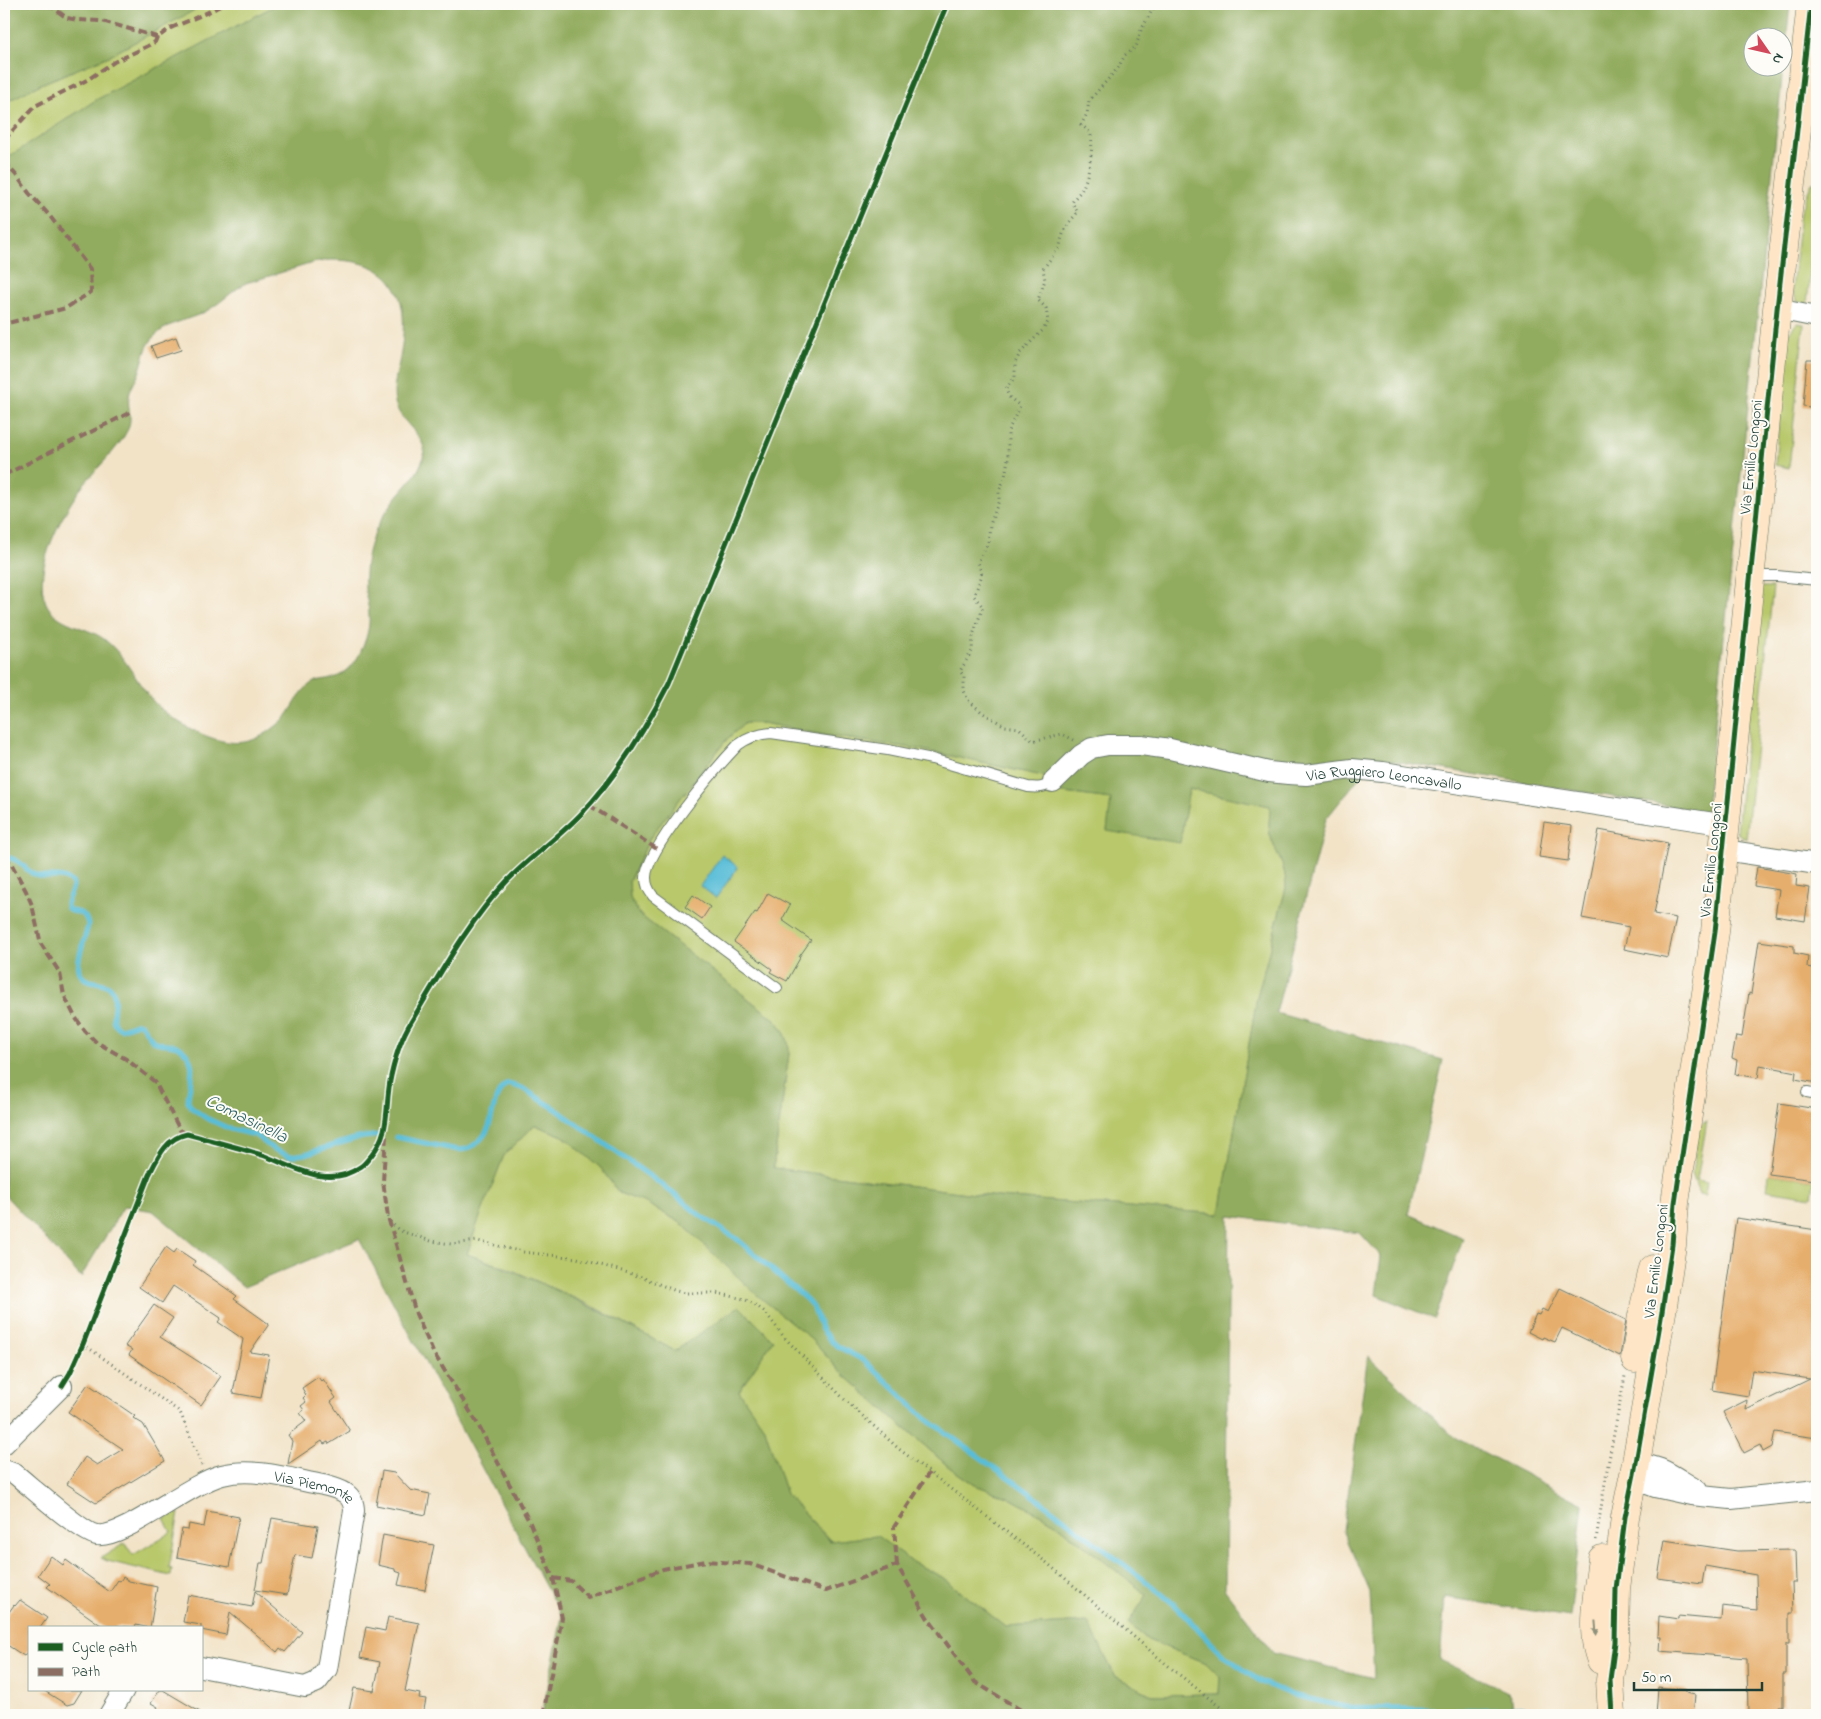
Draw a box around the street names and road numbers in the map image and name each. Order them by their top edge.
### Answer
street label: Via Emilio Longoni [1734,399,1770,517]
street label: Via Ruggiero Leoncavallo [1304,759,1463,798]
street label: Via Emilio Longoni [1694,802,1730,920]
street label: Via Emilio Longoni [1638,1203,1676,1321]
street label: Via Piemonte [271,1465,361,1510]

